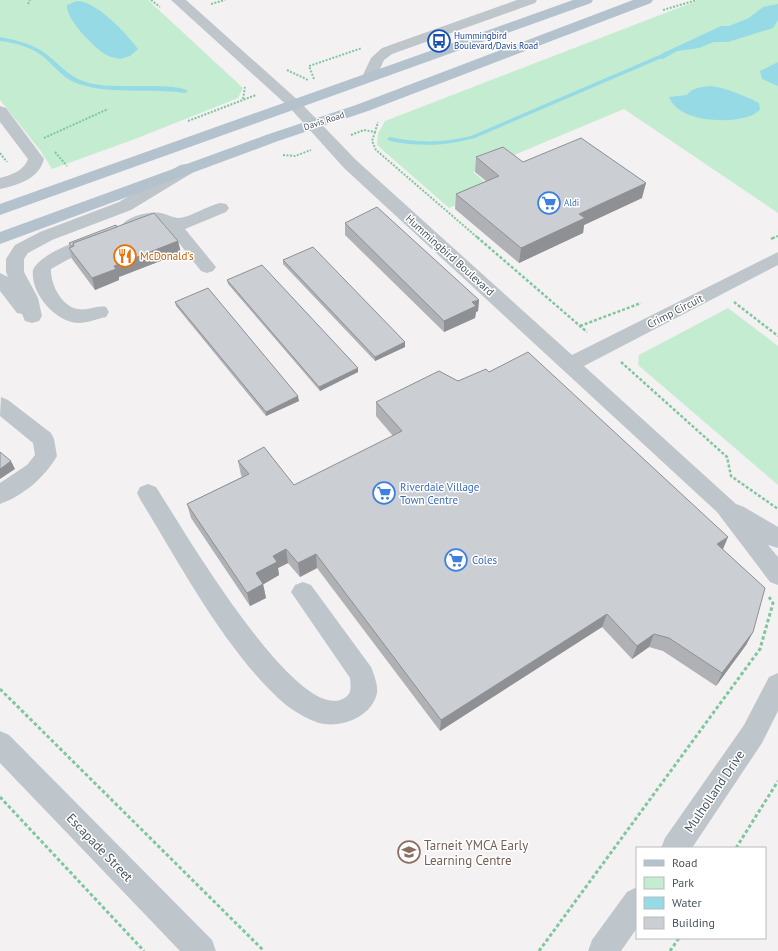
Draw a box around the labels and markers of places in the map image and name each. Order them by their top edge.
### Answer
bus stop icon: Hummingbird Boulevard/Davis Road [426,28,452,54]
place label: Hummingbird Boulevard/Davis Road [454,30,538,51]
supermarket icon: Aldi [536,190,562,216]
place label: Aldi [564,197,579,208]
restaurant icon: McDonald's [112,243,138,269]
place label: McDonald's [140,249,194,263]
supermarket icon: Riverdale Village Town Centre [371,480,397,506]
place label: Riverdale Village Town Centre [400,480,480,507]
supermarket icon: Coles [443,547,469,573]
place label: Coles [472,553,498,567]
place label: Tarneit YMCA Early Learning Centre [424,837,528,869]
school or university icon: Tarneit YMCA Early Learning Centre [396,839,422,865]

